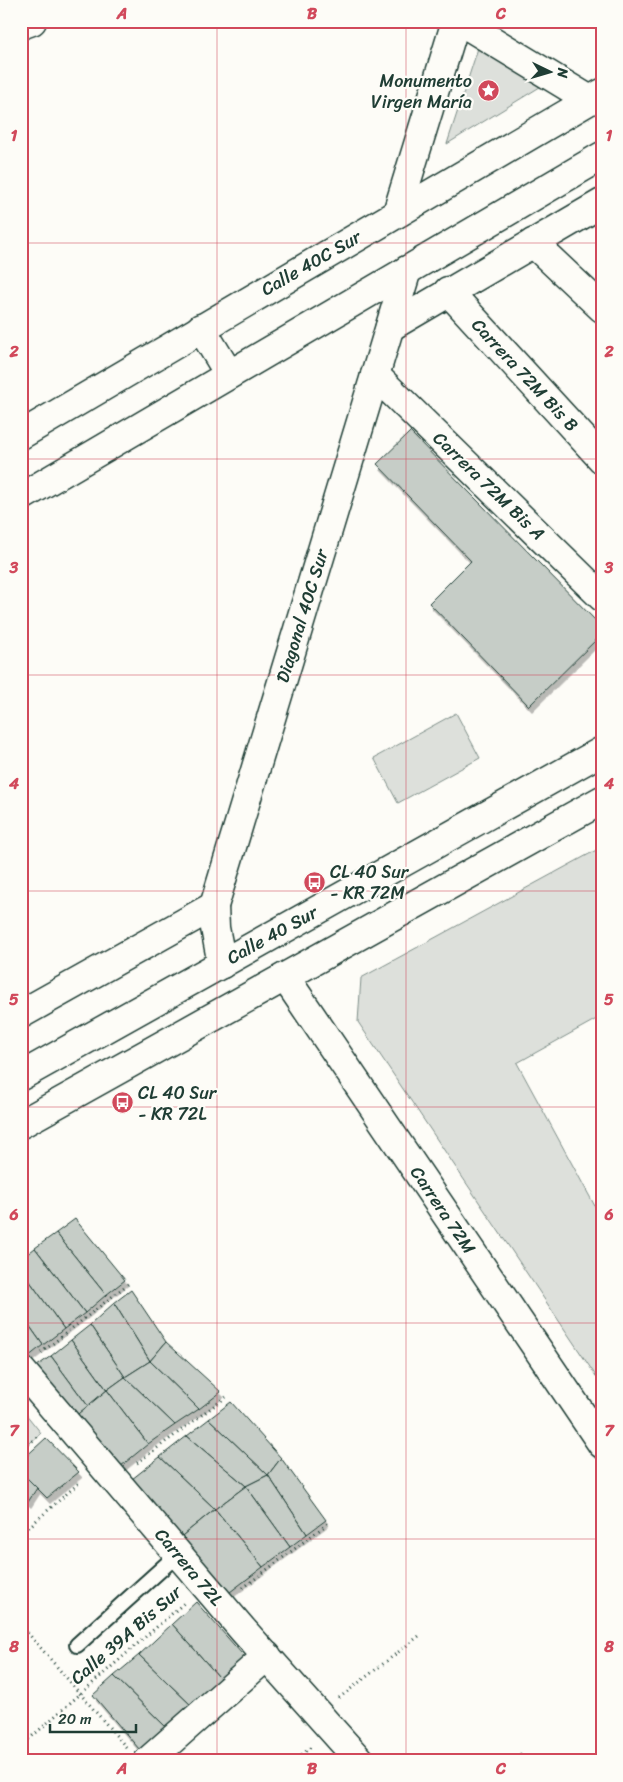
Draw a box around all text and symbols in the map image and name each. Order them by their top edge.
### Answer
text: A [116,0,127,28]
text: B [307,0,318,28]
text: C [495,0,507,28]
north arrow [526,48,576,98]
place label: Monumento Virgen María [371,65,472,118]
text: N [550,66,575,79]
place icon: Monumento Virgen María [476,79,500,103]
text: 1 [11,121,18,150]
text: 1 [606,121,613,150]
street label: Calle 40C Sur [255,221,369,305]
street label: Carrera 72M Bis B [463,311,587,439]
text: 2 [8,337,19,366]
text: 2 [603,337,614,366]
street label: Carrera 72M Bis A [425,424,553,548]
street label: Diagonal 40C Sur [266,544,338,687]
text: 3 [9,553,19,582]
text: 3 [604,553,614,582]
text: 4 [8,769,19,798]
text: 4 [603,769,614,798]
place label: CL 40 Sur - KR 72M [330,856,410,909]
bus stop icon: CL 40 Sur - KR 72M [302,870,326,894]
street label: Calle 40 Sur [220,896,325,973]
text: 5 [9,985,19,1014]
text: 5 [604,985,614,1014]
place label: CL 40 Sur - KR 72L [138,1077,218,1130]
bus stop icon: CL 40 Sur - KR 72L [110,1091,134,1115]
street label: Carrera 72M [402,1159,485,1261]
text: 6 [8,1200,19,1229]
text: 6 [603,1200,614,1229]
text: 7 [9,1416,20,1445]
text: 7 [604,1416,615,1445]
street label: Carrera 72L [146,1521,232,1614]
street label: Calle 39A Bis Sur [63,1576,190,1693]
text: 8 [8,1632,19,1661]
text: 8 [603,1632,614,1661]
scale bar [50,1702,136,1734]
text: 20 m [58,1706,92,1732]
text: A [116,1754,127,1782]
text: B [307,1754,318,1782]
text: C [495,1754,507,1782]

